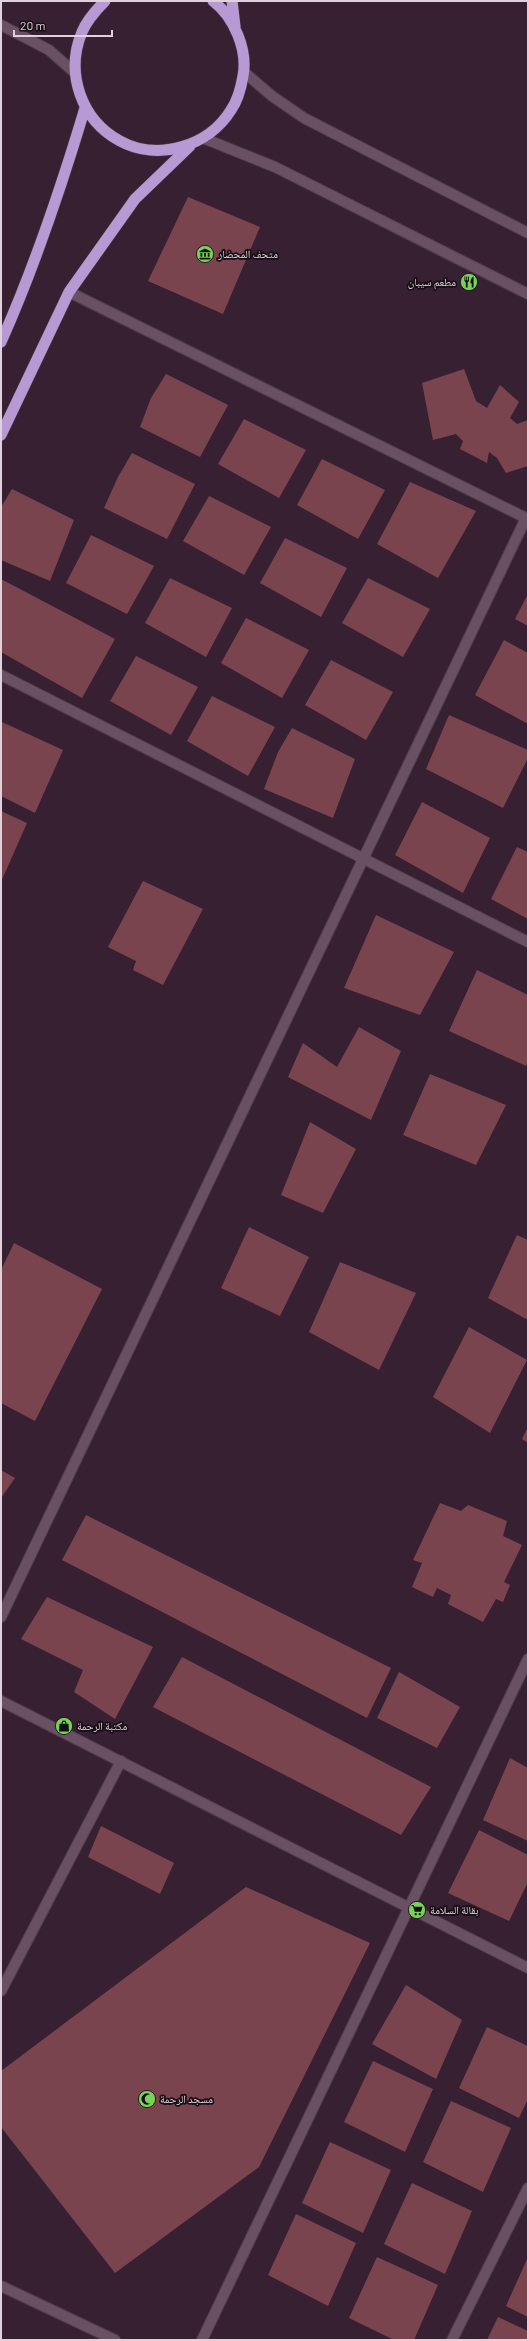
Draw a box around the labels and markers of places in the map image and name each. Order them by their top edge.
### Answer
museum icon: متحف المحضار [195,244,215,264]
place label: متحف المحضار [217,247,278,260]
restaurant icon: مطعم سيبان [459,272,479,292]
place label: مطعم سيبان [408,275,456,290]
shop icon: مكتبة الرحمة [54,1716,74,1736]
place label: مكتبة الرحمة [77,1719,127,1732]
supermarket icon: بقالة السلامة [407,1900,427,1920]
place label: بقالة السلامة [430,1903,479,1916]
mosque icon: مسجد الرحمة [137,2089,157,2109]
place label: مسجد الرحمة [160,2092,213,2105]

